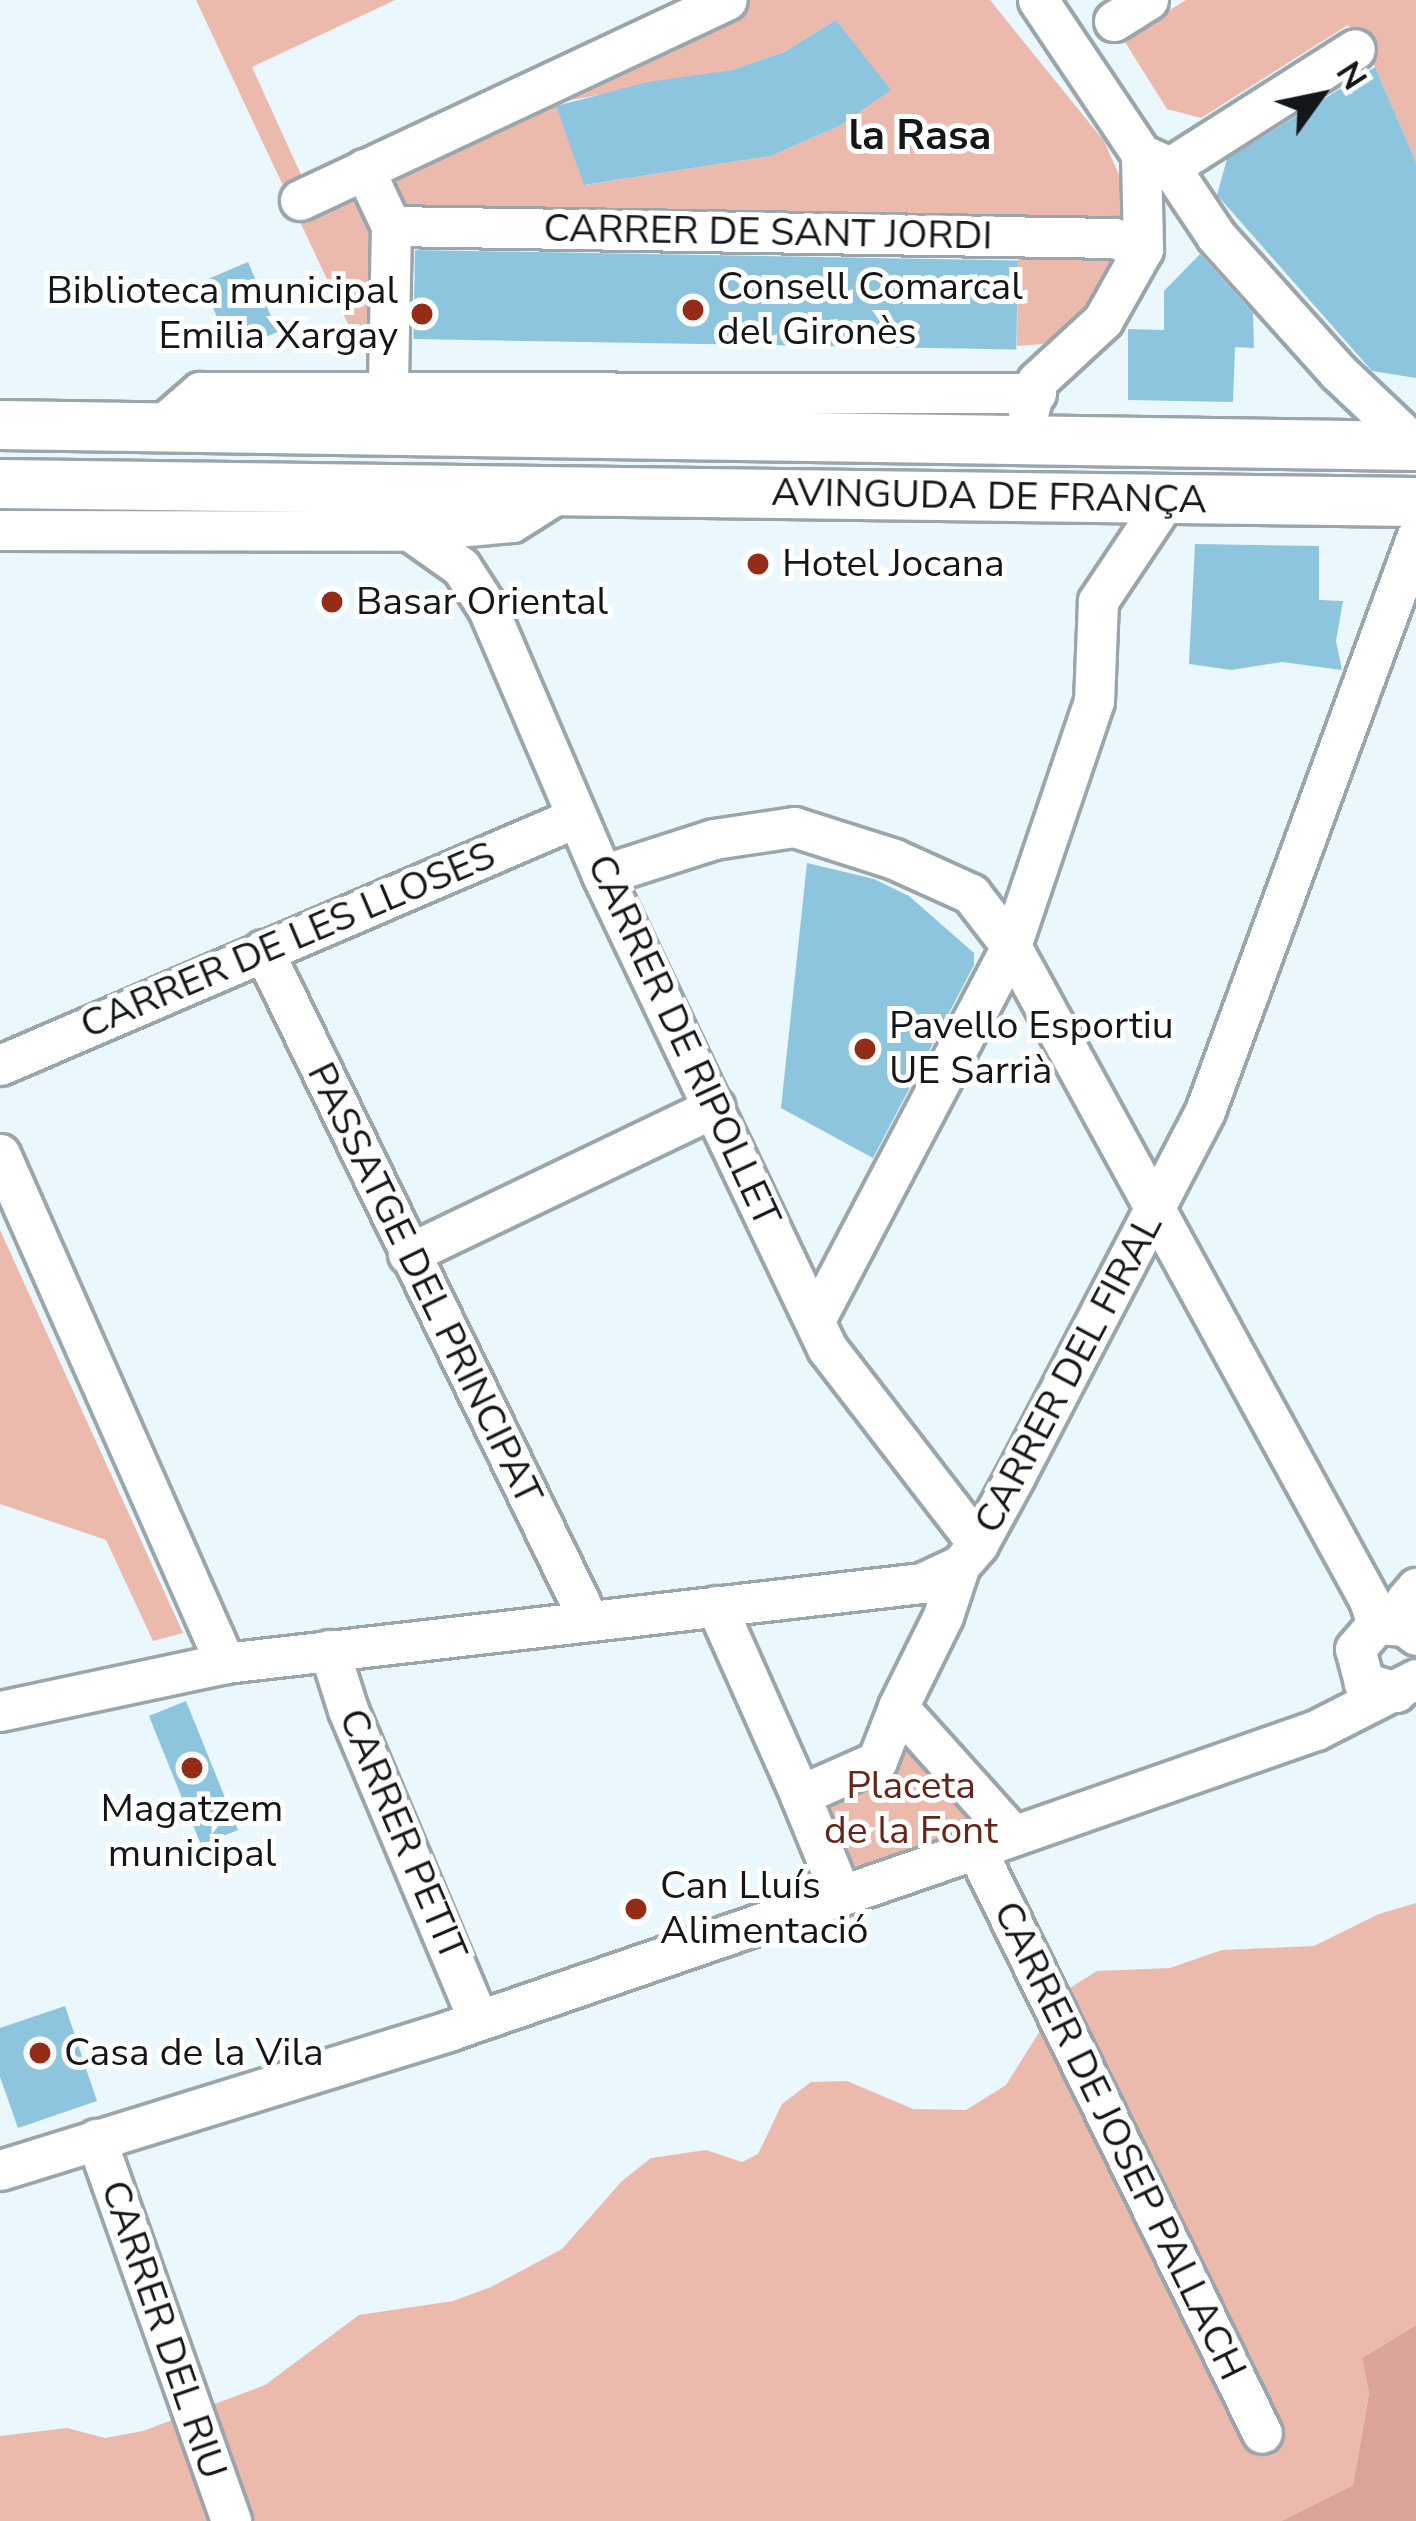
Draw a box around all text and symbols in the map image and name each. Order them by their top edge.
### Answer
north arrow [1260,36,1380,156]
text: N [1325,54,1376,99]
district label: la Rasa [849,111,991,161]
street label: CARRER DE SANT JORDI [543,206,993,260]
place label: Consell Comarcal del Gironès [717,265,1023,356]
place label: Biblioteca municipal Emilia Xargay [46,269,398,360]
marker: Consell Comarcal del Gironès [680,297,706,323]
marker: Biblioteca municipal Emilia Xargay [409,301,435,327]
street label: AVINGUDA DE FRANÇA [771,470,1207,524]
place label: Hotel Jocana [782,541,1005,587]
marker: Hotel Jocana [745,551,771,577]
place label: Basar Oriental [356,579,608,625]
marker: Basar Oriental [319,589,345,615]
street label: CARRER DE LES LLOSES [74,832,502,1050]
street label: CARRER DE RIPOLLET [576,848,790,1234]
place label: Pavello Esportiu UE Sarrià [889,1004,1174,1095]
marker: Pavello Esportiu UE Sarrià [852,1036,878,1062]
street label: PASSATGE DEL PRINCIPAT [296,1055,552,1513]
street label: CARRER DEL FIRAL [965,1207,1173,1541]
street label: CARRER PETIT [328,1702,476,1968]
marker: Magatzem municipal [179,1755,205,1781]
park label: Placeta de la Font [824,1764,998,1855]
place label: Magatzem municipal [100,1787,284,1878]
place label: Can Lluís Alimentació [660,1864,868,1955]
street label: CARRER DE JOSEP PALLACH [983,1894,1255,2388]
marker: Can Lluís Alimentació [623,1896,649,1922]
place label: Casa de la Vila [64,2030,324,2076]
marker: Casa de la Vila [27,2040,53,2066]
street label: CARRER DEL RIU [90,2175,236,2485]

